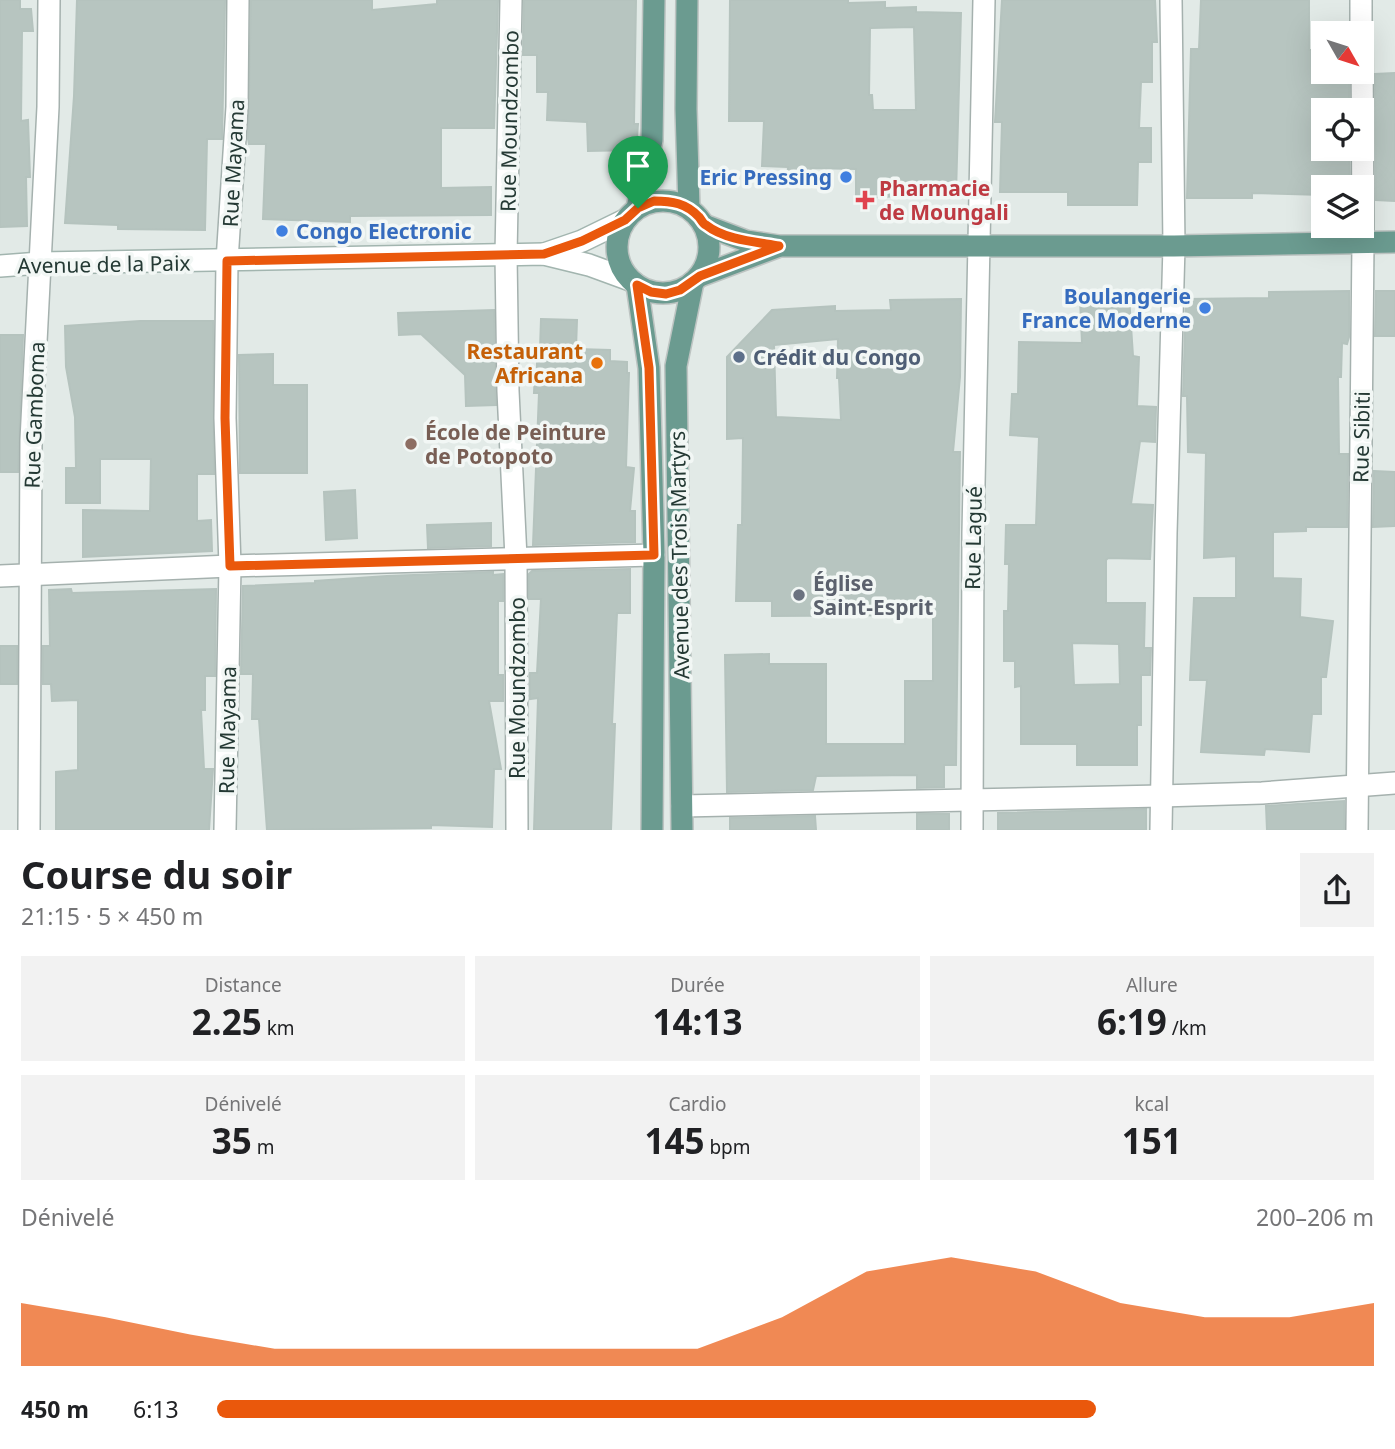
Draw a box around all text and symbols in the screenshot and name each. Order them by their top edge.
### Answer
north arrow [1311,21,1374,84]
map controls [1311,21,1374,238]
street label: Rue Moundzombo [493,30,525,212]
street label: Rue Mayama [216,98,250,228]
button: locate [1311,98,1374,161]
pin [608,136,668,208]
icon: arrive [619,147,657,185]
place label: Eric Pressing [699,163,832,191]
marker: Eric Pressing [838,169,854,185]
place label: Pharmacie de Moungali [879,174,1009,226]
button: layers [1311,175,1374,238]
marker: Pharmacie de Moungali [857,192,873,208]
place label: Congo Electronic [296,217,472,245]
marker: Congo Electronic [274,223,290,239]
street label: Avenue de la Paix [17,248,191,280]
place label: Boulangerie France Moderne [1021,282,1191,334]
marker: Boulangerie France Moderne [1197,300,1213,316]
place label: Restaurant Africana [466,337,583,389]
street label: Rue Gamboma [17,341,51,489]
place label: Crédit du Congo [753,343,921,371]
marker: Crédit du Congo [731,349,747,365]
marker: Restaurant Africana [589,355,605,371]
street label: Rue Sibiti [1346,391,1376,483]
place label: École de Peinture de Potopoto [425,418,606,470]
street label: Avenue des Trois Martyrs [663,431,695,679]
marker: École de Peinture de Potopoto [403,436,419,452]
street label: Rue Lagué [958,486,988,590]
place label: Église Saint-Esprit [813,569,933,621]
marker: Église Saint-Esprit [791,587,807,603]
street label: Rue Moundzombo [503,597,531,779]
street label: Rue Mayama [212,666,242,794]
text: Course du soir [21,848,292,900]
button: share [1300,853,1374,927]
text: 21:15 · 5 × 450 m [21,900,203,932]
text: Distance [205,972,282,998]
text: Durée [670,972,725,998]
text: Allure [1126,972,1178,998]
text: 2.25 [192,998,262,1045]
text: 14:13 [653,998,742,1045]
text: 6:19 [1097,998,1167,1045]
text: km [262,1015,295,1041]
text: /km [1167,1015,1207,1041]
text: Dénivelé [205,1091,282,1117]
text: Cardio [668,1091,727,1117]
text: kcal [1134,1091,1169,1117]
text: 35 [212,1117,252,1164]
text: 145 [644,1117,704,1164]
text: 151 [1122,1117,1182,1164]
text: m [252,1134,275,1160]
text: bpm [704,1134,751,1160]
text: Dénivelé [21,1201,114,1233]
text: 200–206 m [1256,1201,1374,1233]
text: 450 m [21,1393,89,1425]
text: 6:13 [133,1393,179,1425]

